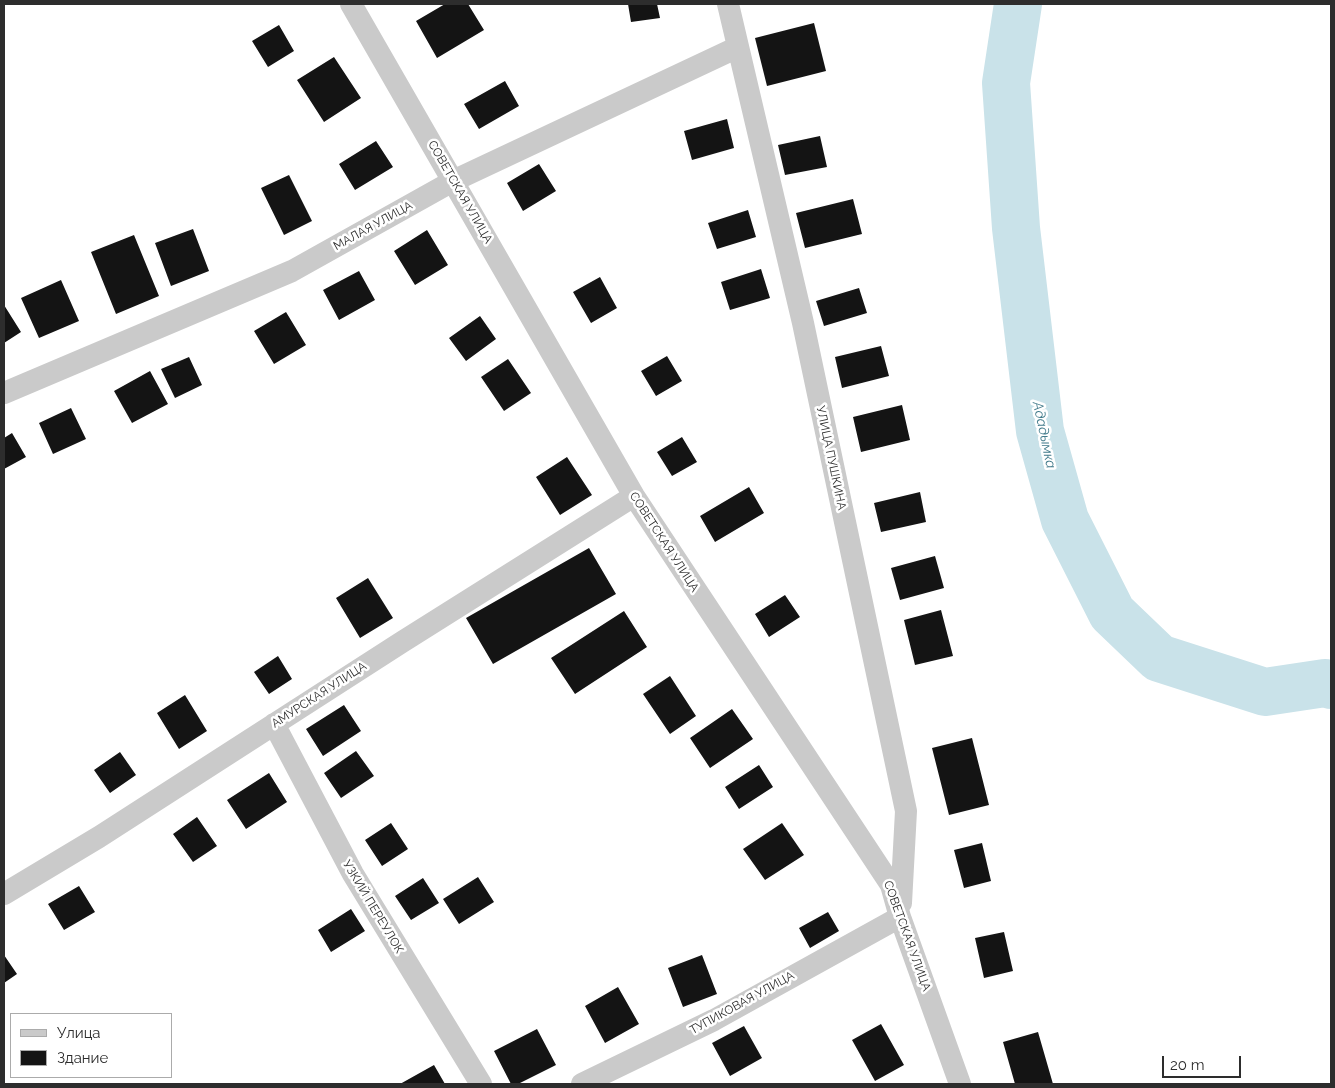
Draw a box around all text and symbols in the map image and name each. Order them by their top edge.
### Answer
street label: СОВЕТСКАЯ УЛИЦА [425,138,495,246]
street label: МАЛАЯ УЛИЦА [331,198,415,254]
water label: Ададымка [1029,400,1059,470]
street label: УЛИЦА ПУШКИНА [813,405,849,511]
street label: СОВЕТСКАЯ УЛИЦА [626,489,702,595]
street label: АМУРСКАЯ УЛИЦА [269,659,369,731]
street label: УЗКИЙ ПЕРЕУЛОК [339,858,407,956]
street label: СОВЕТСКАЯ УЛИЦА [880,879,934,993]
street label: ТУПИКОВАЯ УЛИЦА [687,968,797,1038]
legend [10,1013,172,1078]
text: Улица [57,1024,101,1042]
scale bar [1165,1046,1244,1078]
text: Здание [57,1049,108,1067]
text: 20 m [1170,1056,1205,1074]

